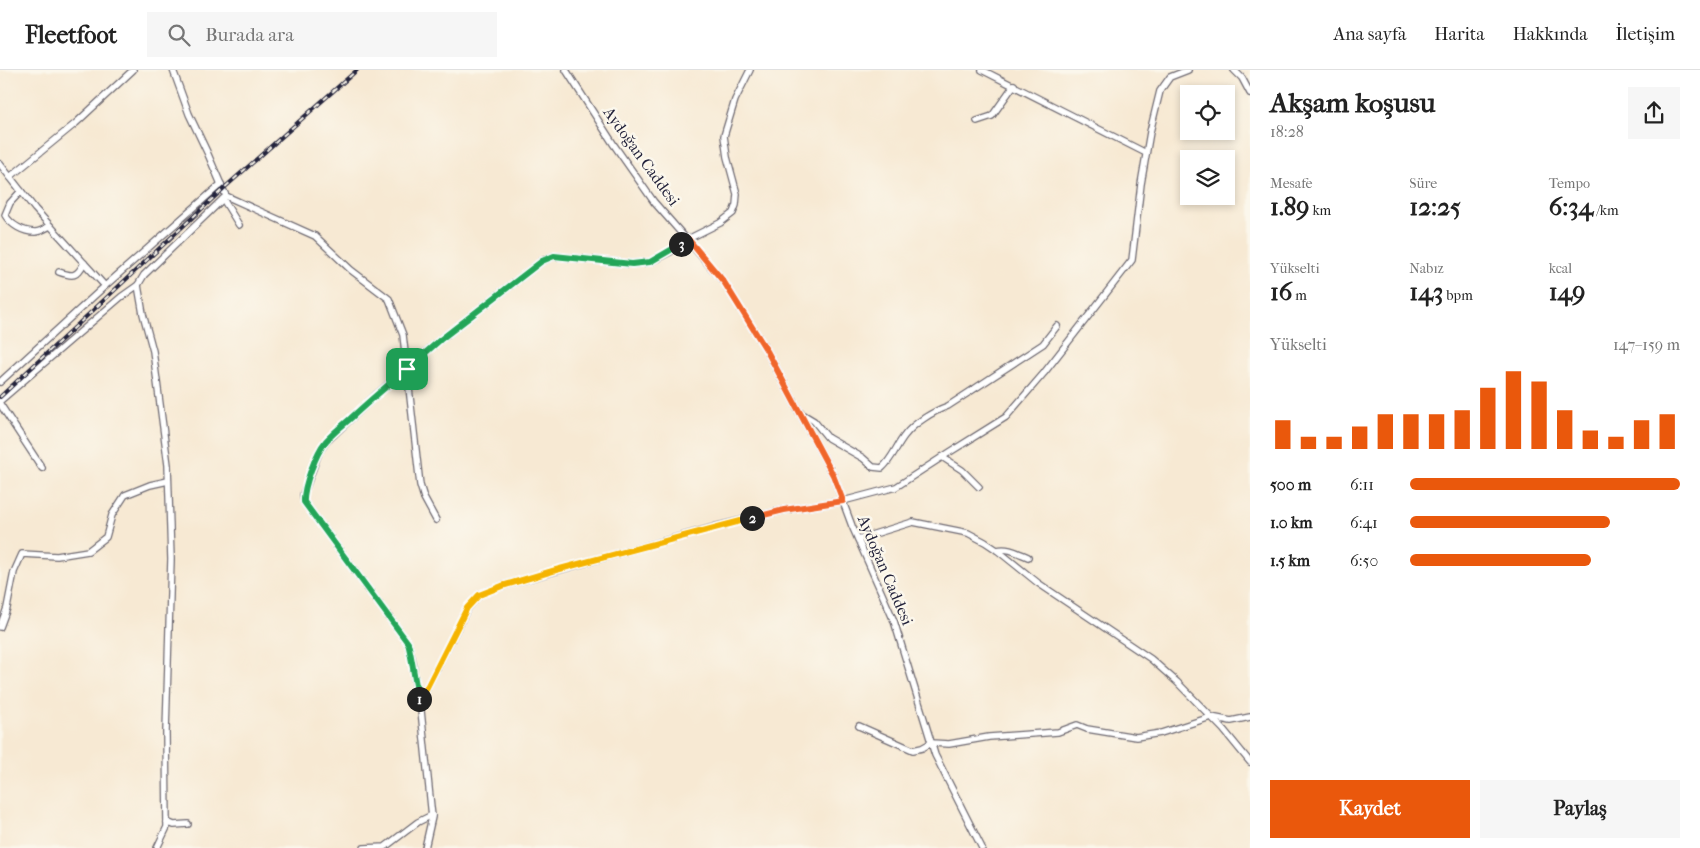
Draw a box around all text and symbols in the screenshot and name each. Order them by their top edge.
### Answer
search box [147,12,497,57]
text: Fleetfoot [25,21,117,49]
icon: search [165,21,193,49]
text: Burada ara [205,24,294,46]
text: Ana sayfa [1333,24,1406,45]
text: Harita [1434,24,1485,45]
text: Hakkında [1513,24,1588,45]
text: İletişim [1616,24,1675,45]
map controls [1180,85,1235,205]
button: locate [1180,85,1235,140]
text: Akşam koşusu [1270,86,1436,119]
button: share [1628,87,1680,139]
street label: Aydoğan Caddesi [599,102,684,210]
text: 18:28 [1270,122,1304,141]
button: layers [1180,150,1235,205]
text: Mesafe [1270,175,1313,192]
text: Süre [1409,175,1437,192]
text: Tempo [1549,175,1590,192]
text: 1.89 [1270,192,1309,221]
text: 12:25 [1409,192,1461,221]
text: 6:34 [1549,192,1593,221]
text: km [1309,202,1331,219]
text: /km [1593,202,1619,219]
pin: 3 [668,232,694,256]
text: 3 [679,236,684,253]
text: Yükselti [1270,260,1320,277]
text: Nabız [1409,260,1444,277]
text: kcal [1549,260,1572,277]
text: 16 [1270,277,1292,306]
text: 143 [1409,277,1443,306]
text: 149 [1549,277,1585,306]
text: m [1292,287,1307,304]
text: bpm [1443,287,1473,304]
text: Yükselti [1270,335,1327,354]
text: 147–159 m [1613,335,1680,354]
pin [386,348,428,390]
icon: arrive [393,355,421,383]
text: 500 m [1270,475,1311,494]
text: 6:11 [1350,475,1374,494]
pin: 2 [740,506,764,530]
text: 2 [749,510,756,527]
street label: Aydoğan Caddesi [853,512,917,628]
text: 1.0 km [1270,513,1313,532]
text: 6:41 [1350,513,1378,532]
text: 1.5 km [1270,551,1310,570]
text: 6:50 [1350,551,1378,570]
pin: 1 [406,686,432,712]
text: 1 [417,691,422,708]
button: Kaydet [1270,780,1470,838]
button: Paylaş [1480,780,1680,838]

